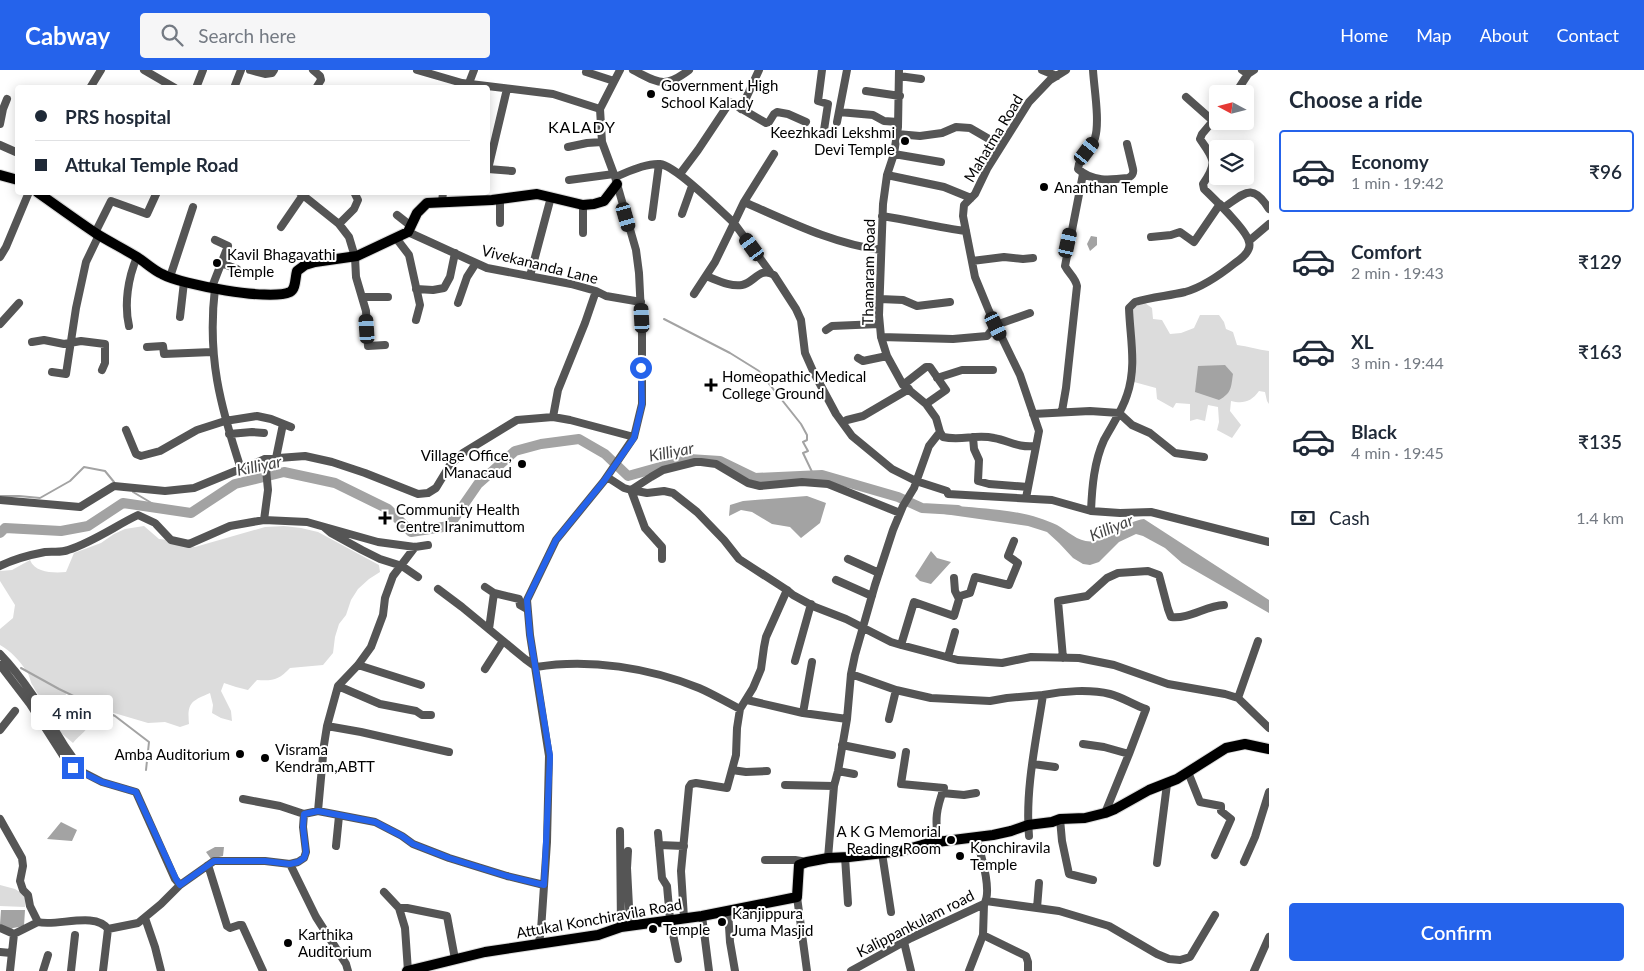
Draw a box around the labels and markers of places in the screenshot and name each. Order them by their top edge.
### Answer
place label: Government High School Kalady [661,76,778,111]
marker: Government High School Kalady [645,88,657,100]
place label: Keezhkadi Lekshmi Devi Temple [770,123,895,158]
marker: Keezhkadi Lekshmi Devi Temple [899,135,911,147]
place label: Ananthan Temple [1054,178,1168,196]
marker: Ananthan Temple [1038,181,1050,193]
place label: Kavil Bhagavathi Temple [227,245,336,280]
marker: Kavil Bhagavathi Temple [211,257,223,269]
place label: Homeopathic Medical College Ground [722,367,866,402]
marker: Homeopathic Medical College Ground [704,378,718,392]
place label: Village Office, Manacaud [421,446,512,481]
marker: Village Office, Manacaud [516,458,528,470]
place label: Community Health Centre Iranimuttom [396,500,525,535]
marker: Community Health Centre Iranimuttom [378,511,392,525]
place label: Visrama Kendram,ABTT [275,740,375,775]
place label: Amba Auditorium [114,745,230,763]
marker: Amba Auditorium [234,748,246,760]
marker: Visrama Kendram,ABTT [259,752,271,764]
place label: A K G Memorial Reading Room [836,822,941,857]
marker: A K G Memorial Reading Room [945,834,957,846]
place label: Konchiravila Temple [970,838,1050,873]
marker: Konchiravila Temple [954,850,966,862]
place label: Kanjippura Juma Masjid [732,904,813,939]
marker: Kanjippura Juma Masjid [716,916,728,928]
place label: Temple [663,920,710,938]
marker: Temple [647,923,659,935]
place label: Karthika Auditorium [298,925,372,960]
marker: Karthika Auditorium [282,937,294,949]

